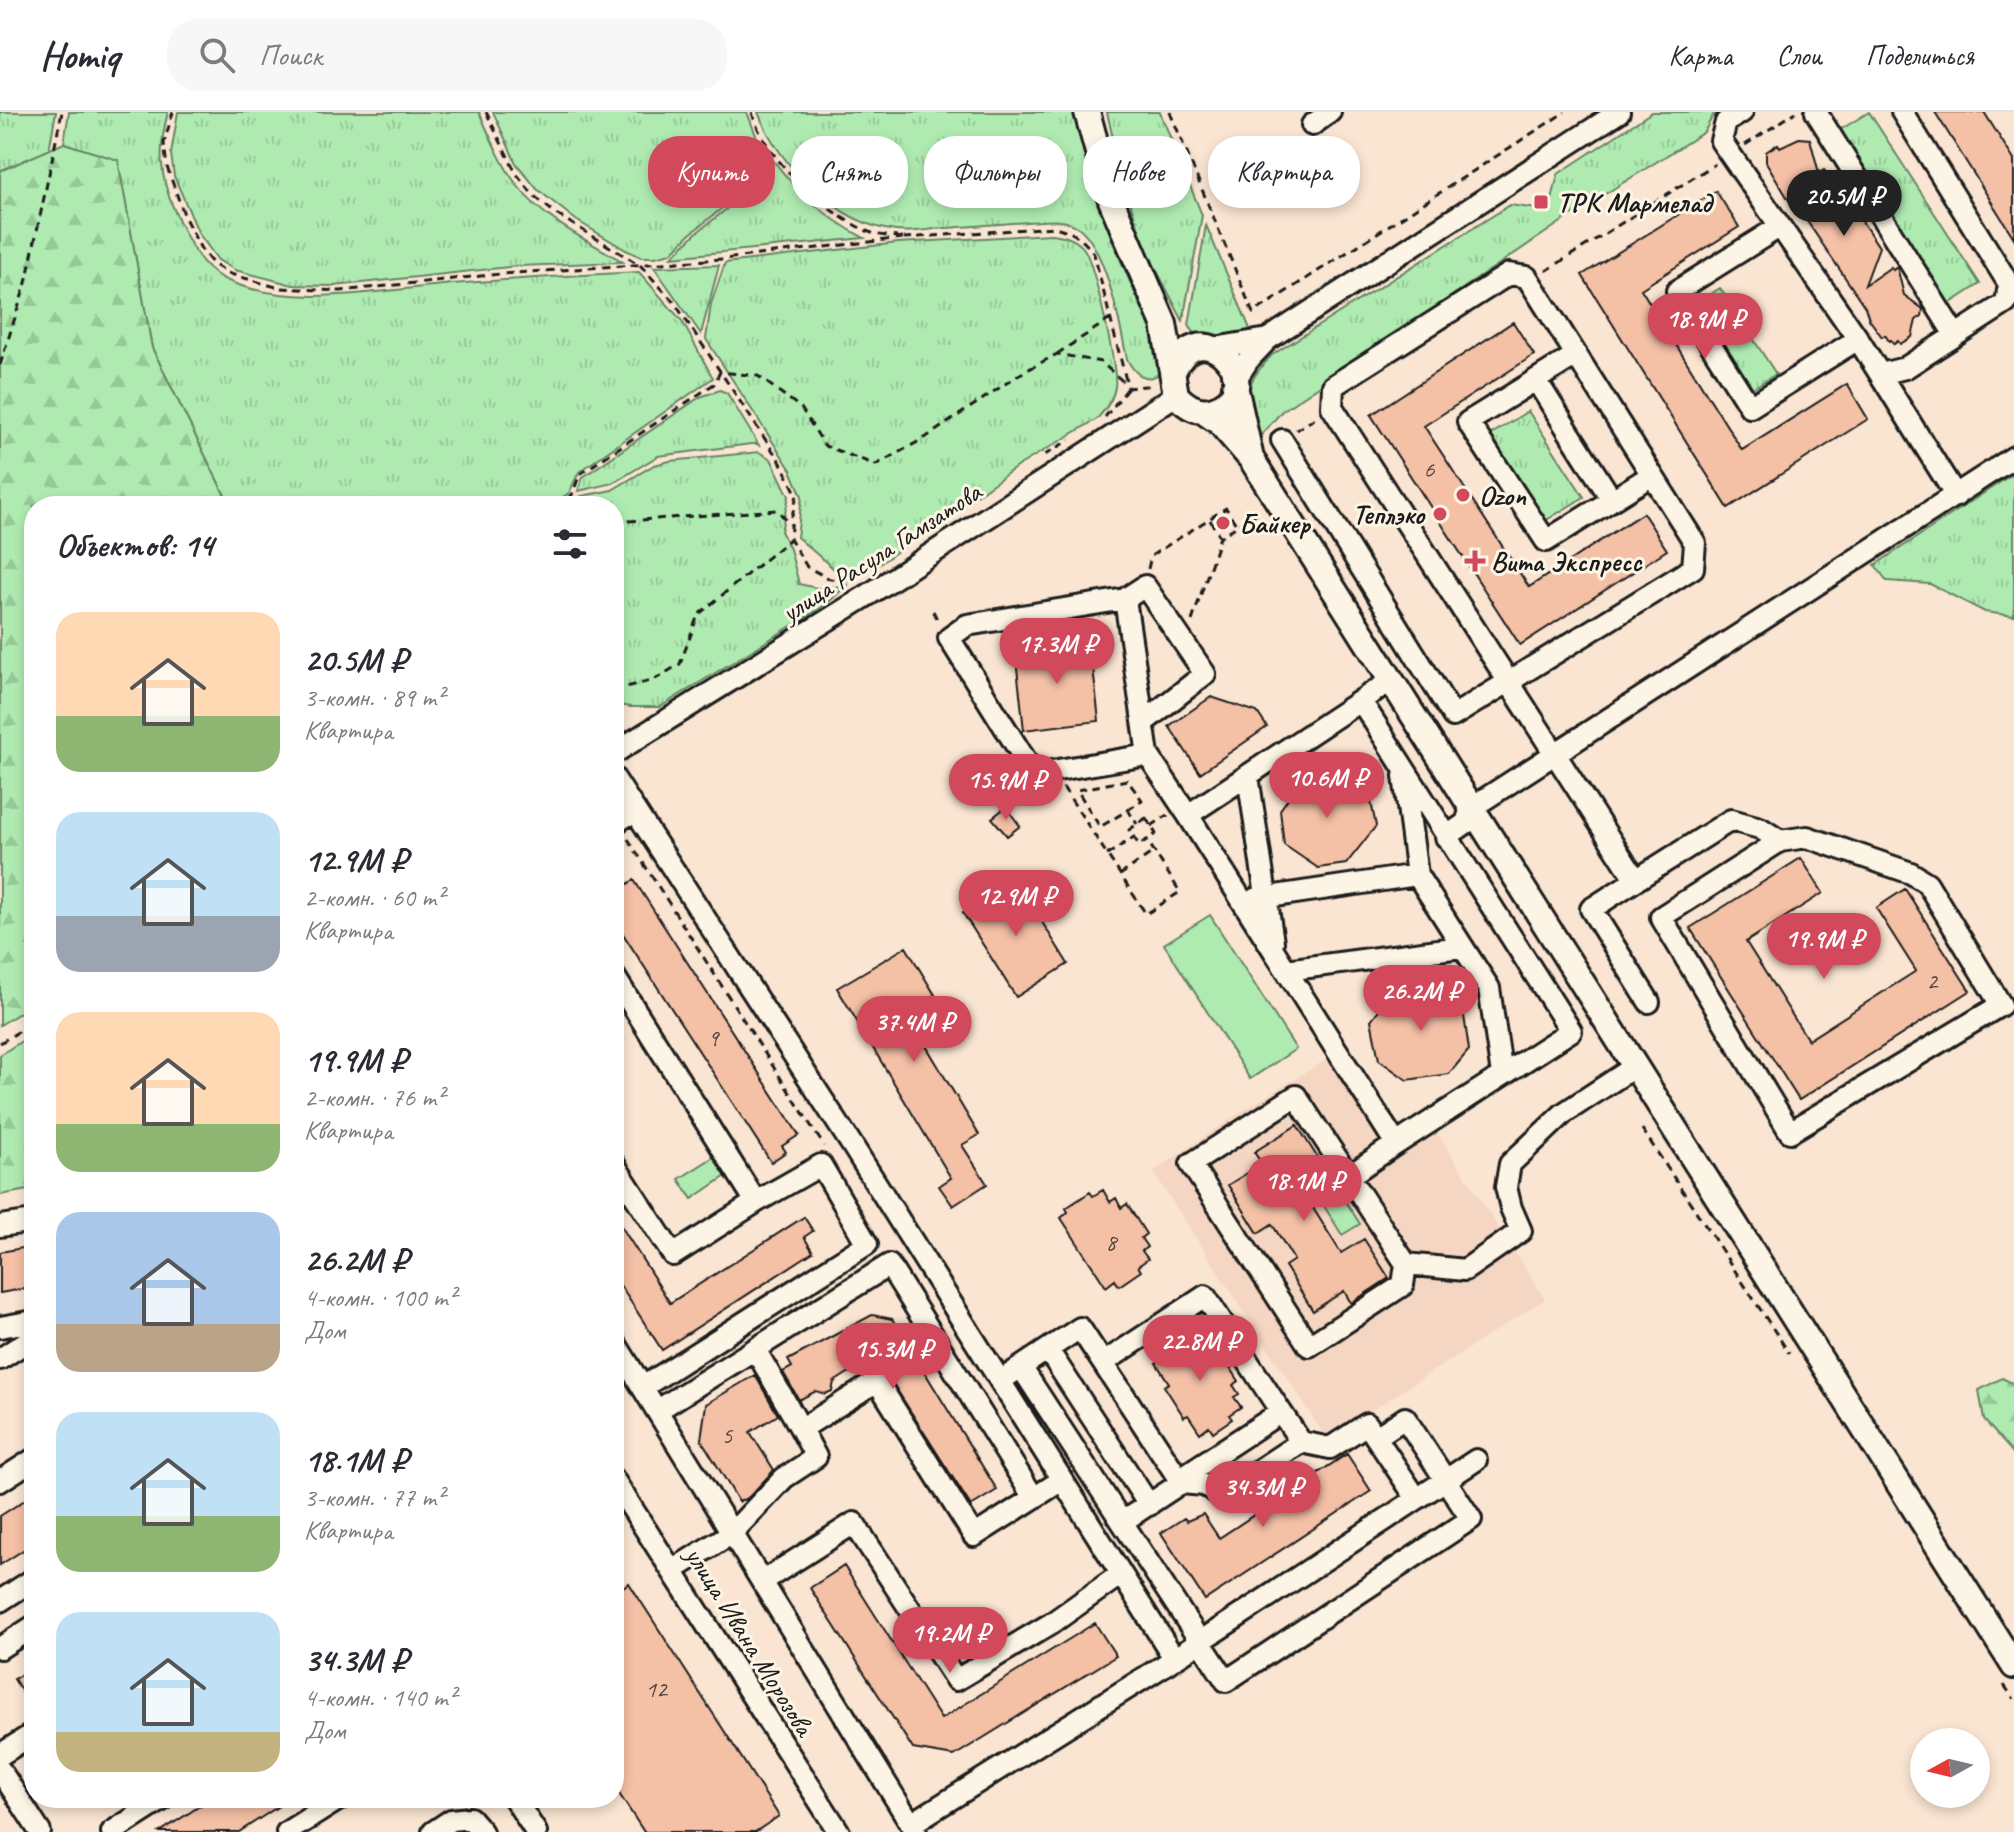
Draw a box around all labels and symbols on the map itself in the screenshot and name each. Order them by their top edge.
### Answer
pin: 20.5M ₽ [1770,170,1918,238]
place label: ТРК Мармелад [1557,185,1715,220]
marker: ТРК Мармелад [1532,193,1550,211]
pin: 18.9M ₽ [1631,293,1779,361]
house number: 6 [1424,454,1436,484]
street label: улица Расула Гамзатова [773,473,989,631]
place label: Ozon [1479,478,1527,513]
marker: Ozon [1454,486,1472,504]
place label: Теплэко [1353,497,1426,532]
marker: Теплэко [1431,505,1449,523]
place label: Байкер [1239,506,1311,541]
marker: Байкер [1214,514,1232,532]
place label: Вита Экспресс [1491,544,1643,579]
marker: Вита Экспресс [1466,552,1484,570]
pin: 17.3M ₽ [983,618,1131,686]
pin: 10.6M ₽ [1253,752,1401,820]
pin: 15.9M ₽ [932,754,1080,822]
pin: 12.9M ₽ [942,870,1090,938]
pin: 19.9M ₽ [1750,913,1898,981]
pin: 26.2M ₽ [1347,965,1495,1033]
house number: 2 [1927,966,1940,996]
pin: 37.4M ₽ [840,996,988,1064]
house number: 9 [708,1023,721,1053]
pin: 18.1M ₽ [1230,1155,1378,1223]
house number: 8 [1106,1227,1119,1257]
pin: 22.8M ₽ [1126,1315,1274,1383]
pin: 15.3M ₽ [819,1323,967,1391]
house number: 5 [722,1420,734,1450]
pin: 34.3M ₽ [1189,1461,1337,1529]
street label: улица Ивана Морозова [677,1538,824,1744]
pin: 19.2M ₽ [876,1607,1024,1675]
house number: 12 [645,1674,669,1704]
north arrow [1910,1728,1990,1808]

